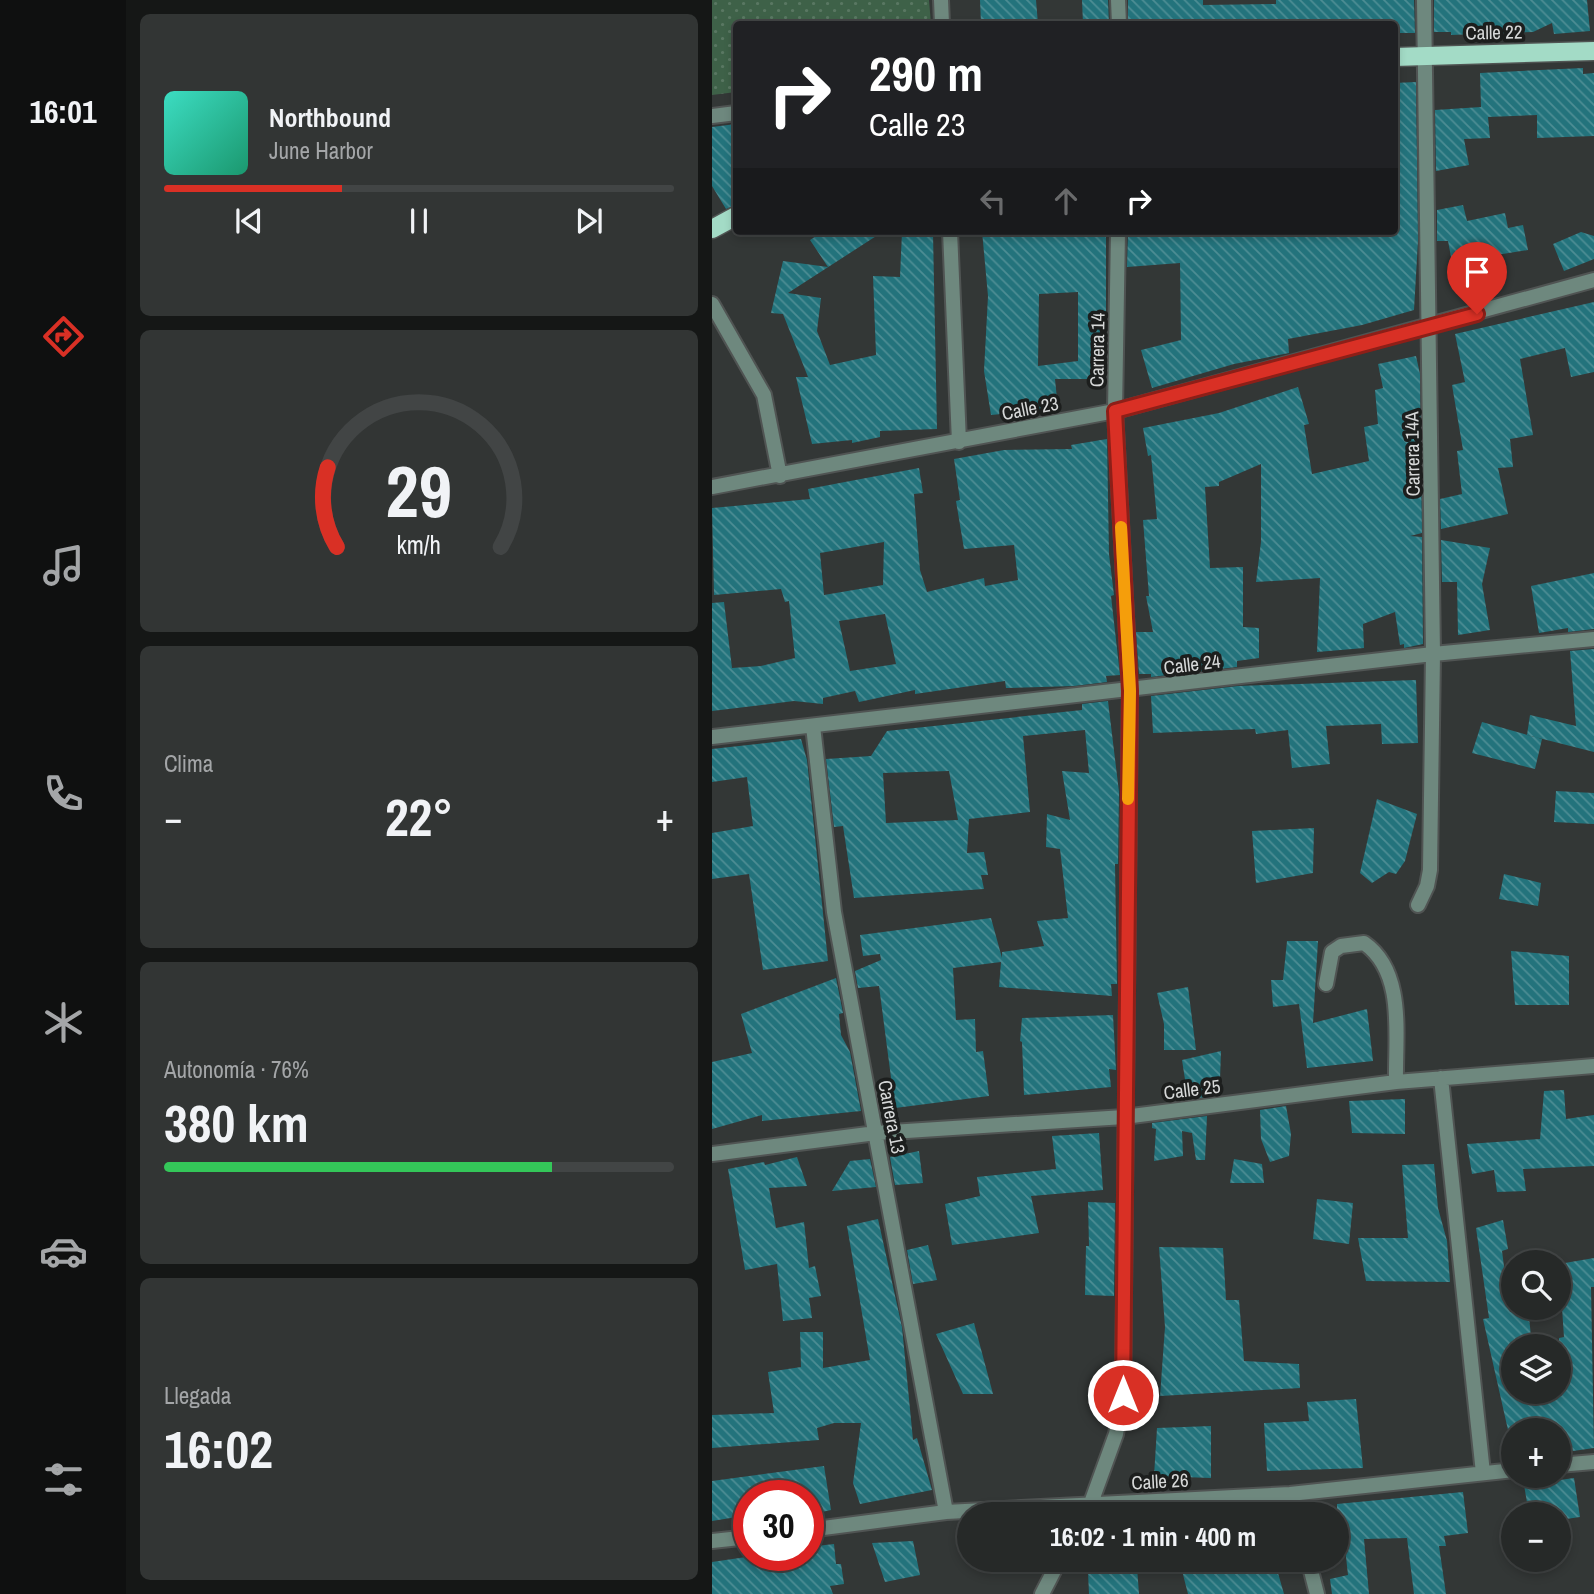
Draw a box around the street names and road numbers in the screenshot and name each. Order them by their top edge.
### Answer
street label: Calle 22 [1465,19,1523,45]
street label: Carrera 14 [1083,312,1111,387]
street label: Calle 23 [999,390,1061,426]
street label: Carrera 14A [1398,411,1426,497]
street label: Calle 24 [1162,648,1222,680]
street label: Calle 25 [1162,1073,1222,1105]
street label: Carrera 13 [872,1078,912,1156]
street label: Calle 26 [1131,1467,1189,1495]

